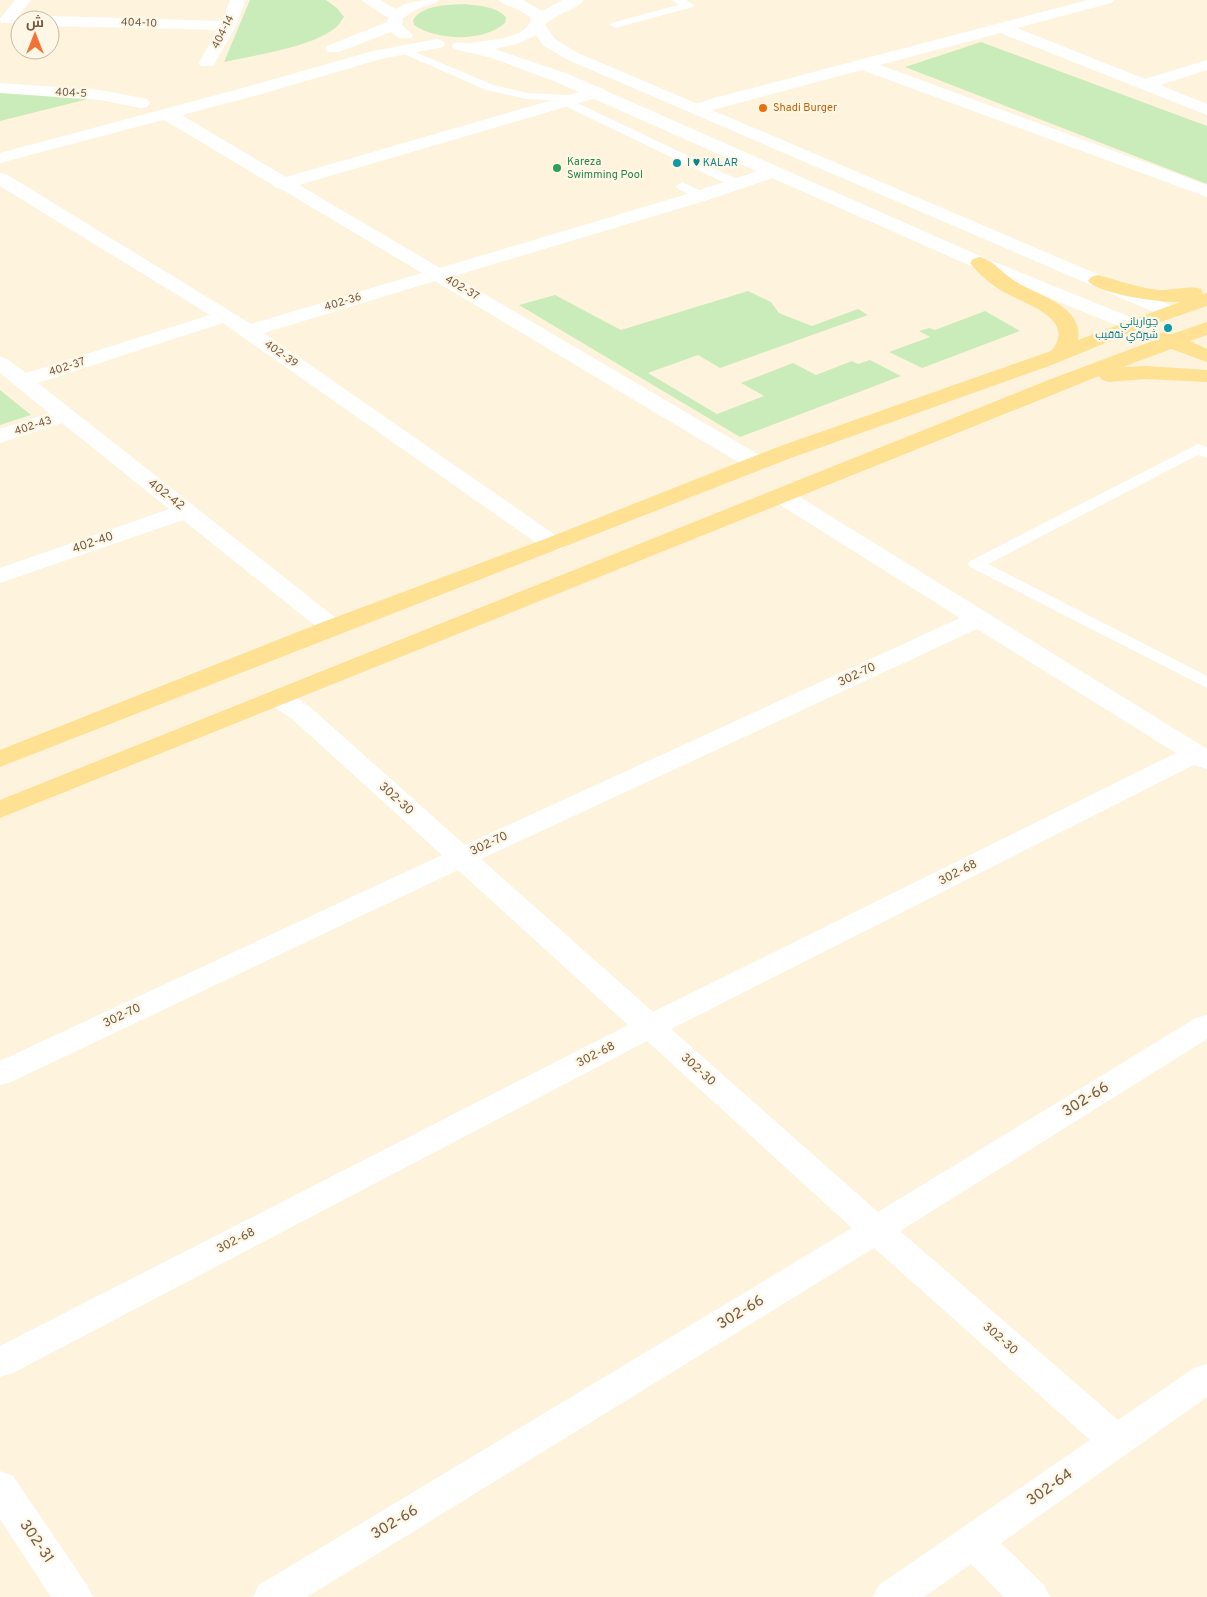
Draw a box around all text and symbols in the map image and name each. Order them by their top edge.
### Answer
north arrow [10,10,60,60]
street label: 404-14 [209,13,237,51]
text: ش [26,14,44,32]
street label: 404-10 [121,15,157,31]
street label: 404-5 [55,85,87,101]
place label: Shadi Burger [773,101,838,115]
marker: Shadi Burger [757,102,769,114]
place label: Kareza Swimming Pool [567,155,643,182]
place label: I ♥ KALAR [687,156,738,170]
marker: I ♥ KALAR [671,157,683,169]
marker: Kareza Swimming Pool [551,162,563,174]
street label: 402-37 [442,272,482,304]
street label: 402-36 [323,290,363,314]
place label: چوارياني شيرةي نةقيب [1095,315,1158,343]
marker: چوارياني شيرةي نةقيب [1162,322,1174,334]
street label: 402-39 [261,337,301,371]
street label: 402-37 [47,355,87,379]
street label: 402-43 [13,413,53,439]
street label: 402-42 [144,476,188,514]
street label: 402-40 [70,529,116,557]
street label: 302-70 [836,659,878,691]
street label: 302-30 [375,779,417,819]
street label: 302-70 [468,828,510,860]
street label: 302-68 [936,856,980,890]
street label: 302-70 [101,1000,143,1032]
street label: 302-68 [574,1038,618,1072]
street label: 302-30 [677,1050,719,1090]
street label: 302-66 [1059,1078,1113,1122]
street label: 302-68 [214,1224,258,1258]
street label: 302-66 [714,1292,768,1334]
street label: 302-30 [979,1319,1021,1359]
street label: 302-64 [1023,1465,1077,1511]
street label: 302-66 [368,1502,422,1544]
street label: 302-31 [15,1517,57,1567]

